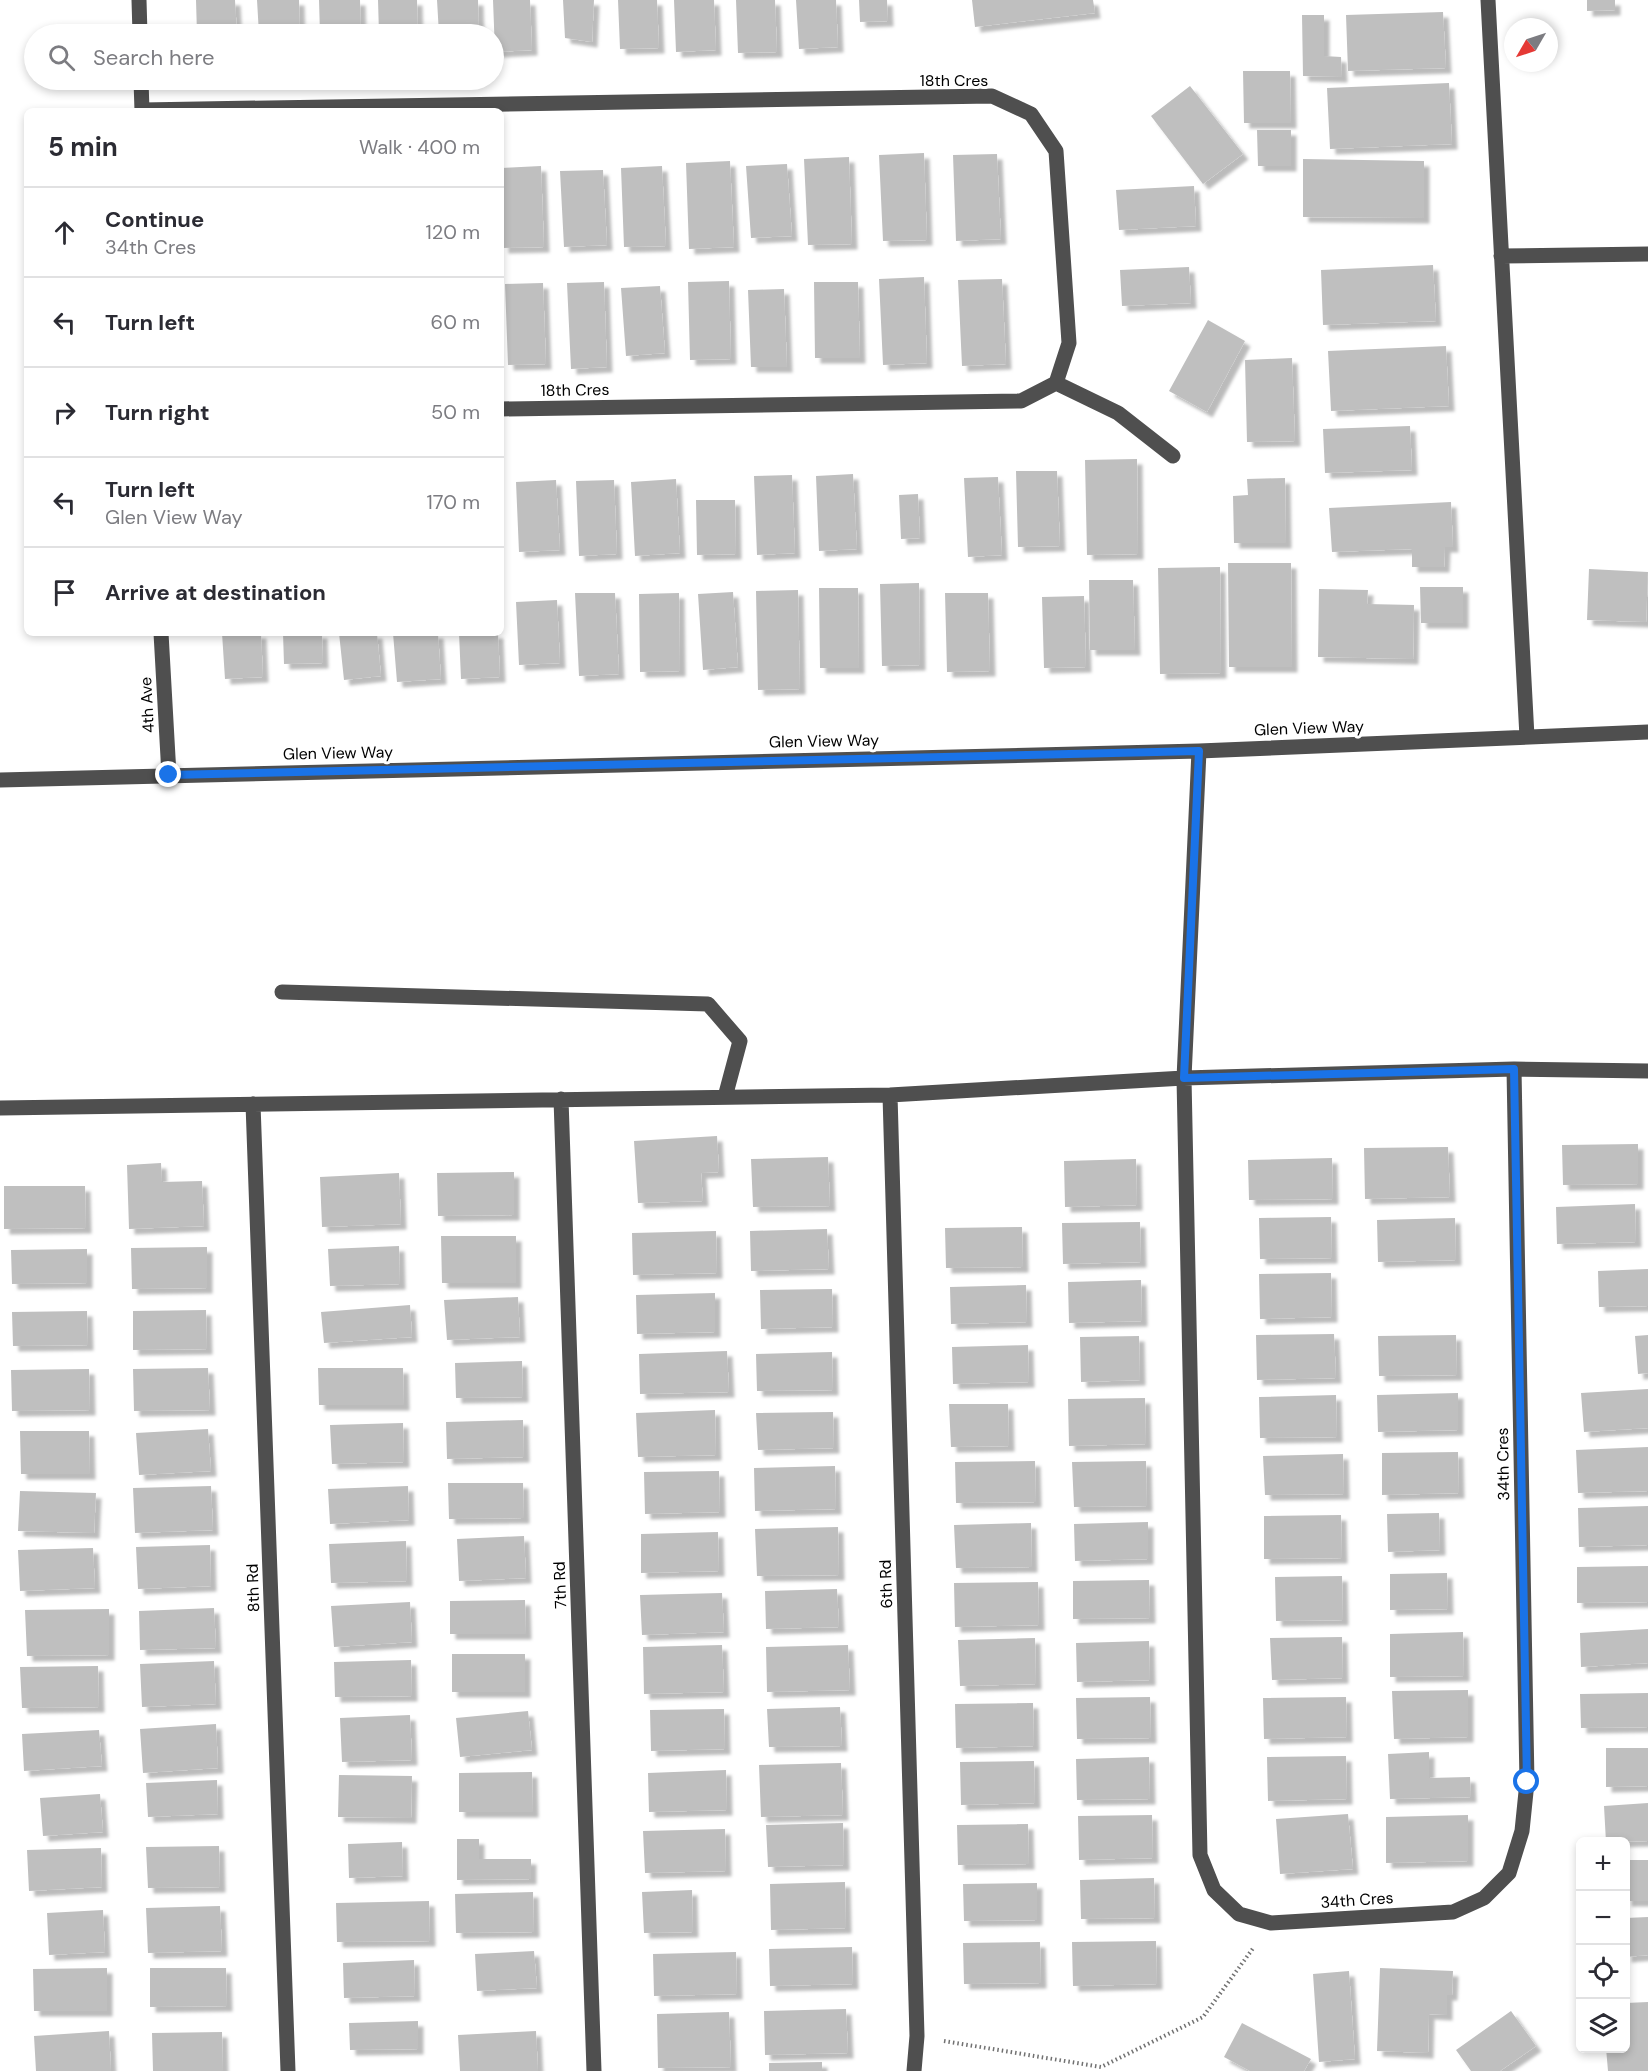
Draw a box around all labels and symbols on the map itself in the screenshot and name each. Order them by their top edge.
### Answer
north arrow [1504,18,1558,72]
street label: 18th Cres [920,70,988,91]
street label: 18th Cres [540,379,610,401]
street label: 4th Ave [135,676,159,734]
street label: Glen View Way [1254,716,1364,740]
street label: Glen View Way [769,730,879,752]
street label: Glen View Way [283,742,393,764]
route end [155,761,181,787]
street label: 34th Cres [1492,1427,1514,1501]
street label: 6th Rd [875,1559,897,1609]
street label: 7th Rd [549,1561,571,1609]
street label: 8th Rd [242,1563,264,1613]
route start [1513,1768,1539,1794]
street label: 34th Cres [1320,1887,1394,1913]

